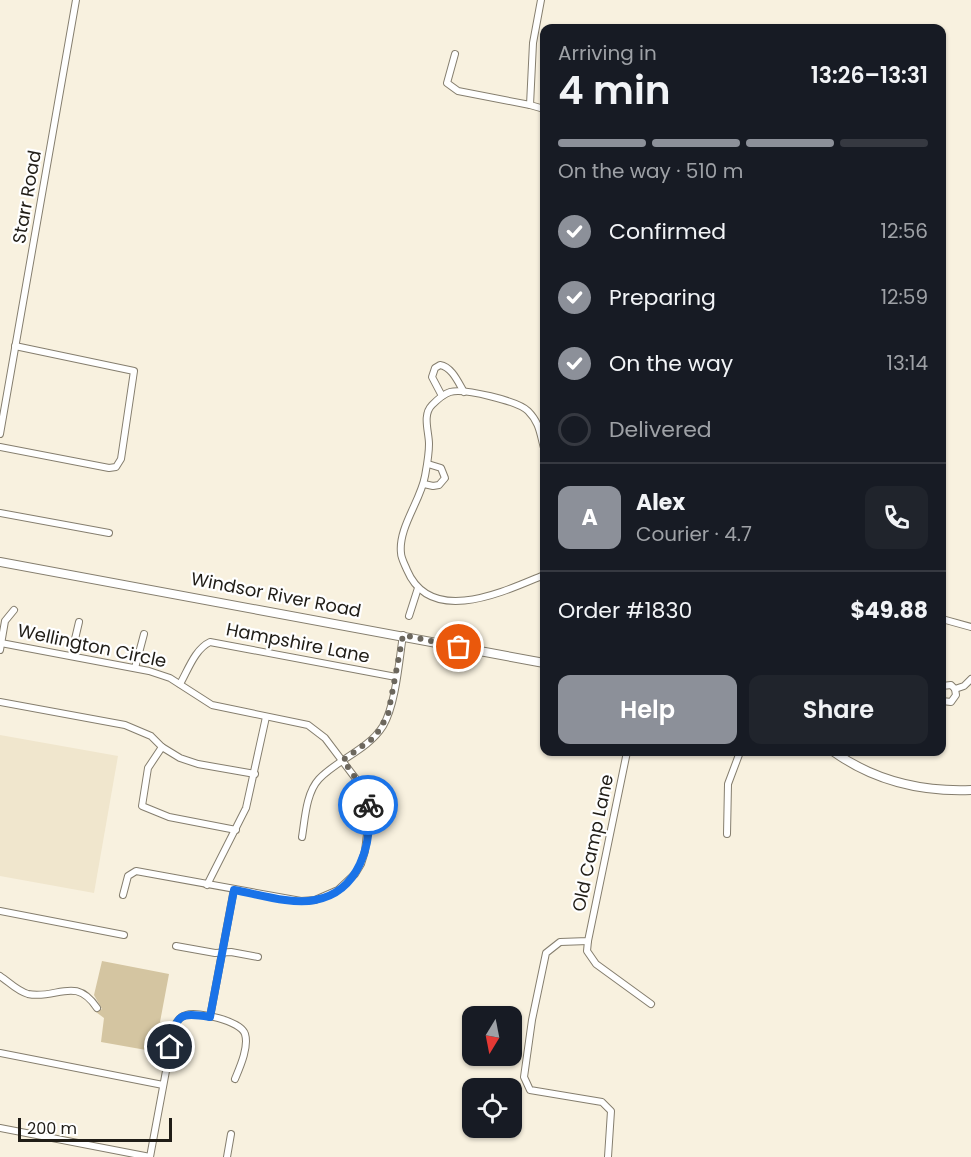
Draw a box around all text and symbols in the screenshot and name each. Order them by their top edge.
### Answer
text: Arriving in [558,39,657,67]
text: 13:26–13:31 [811,60,928,91]
text: 4 min [558,63,671,118]
street label: Starr Road [6,148,47,246]
text: On the way · 510 m [558,157,743,185]
icon: check [558,215,591,248]
text: Confirmed [609,216,726,247]
text: 12:56 [881,217,928,245]
icon: check [558,281,591,314]
text: Preparing [609,282,716,313]
text: 12:59 [881,283,928,311]
icon: check [558,347,591,380]
text: On the way [609,348,733,379]
text: 13:14 [887,349,928,377]
text: Delivered [609,414,712,445]
button: phone [865,486,928,549]
text: Alex [636,487,685,518]
text: A [581,502,598,533]
text: Courier · 4.7 [636,520,752,548]
street label: Windsor River Road [189,566,363,623]
text: Order #1830 [558,595,692,626]
text: $49.88 [850,595,928,626]
street label: Hampshire Lane [224,616,372,669]
street label: Wellington Circle [15,618,169,674]
pin [433,621,484,672]
icon: bag [442,630,475,663]
button: Help [558,675,737,744]
button: Share [749,675,928,744]
street label: Old Camp Lane [566,772,619,914]
courier [338,775,398,835]
icon: bike [352,789,385,822]
north arrow [462,1006,522,1066]
map controls [462,1006,522,1138]
pin [144,1021,195,1072]
icon: home [153,1030,186,1063]
button: locate [462,1078,522,1138]
scale bar [18,1115,172,1142]
text: 200 m [27,1117,77,1140]

